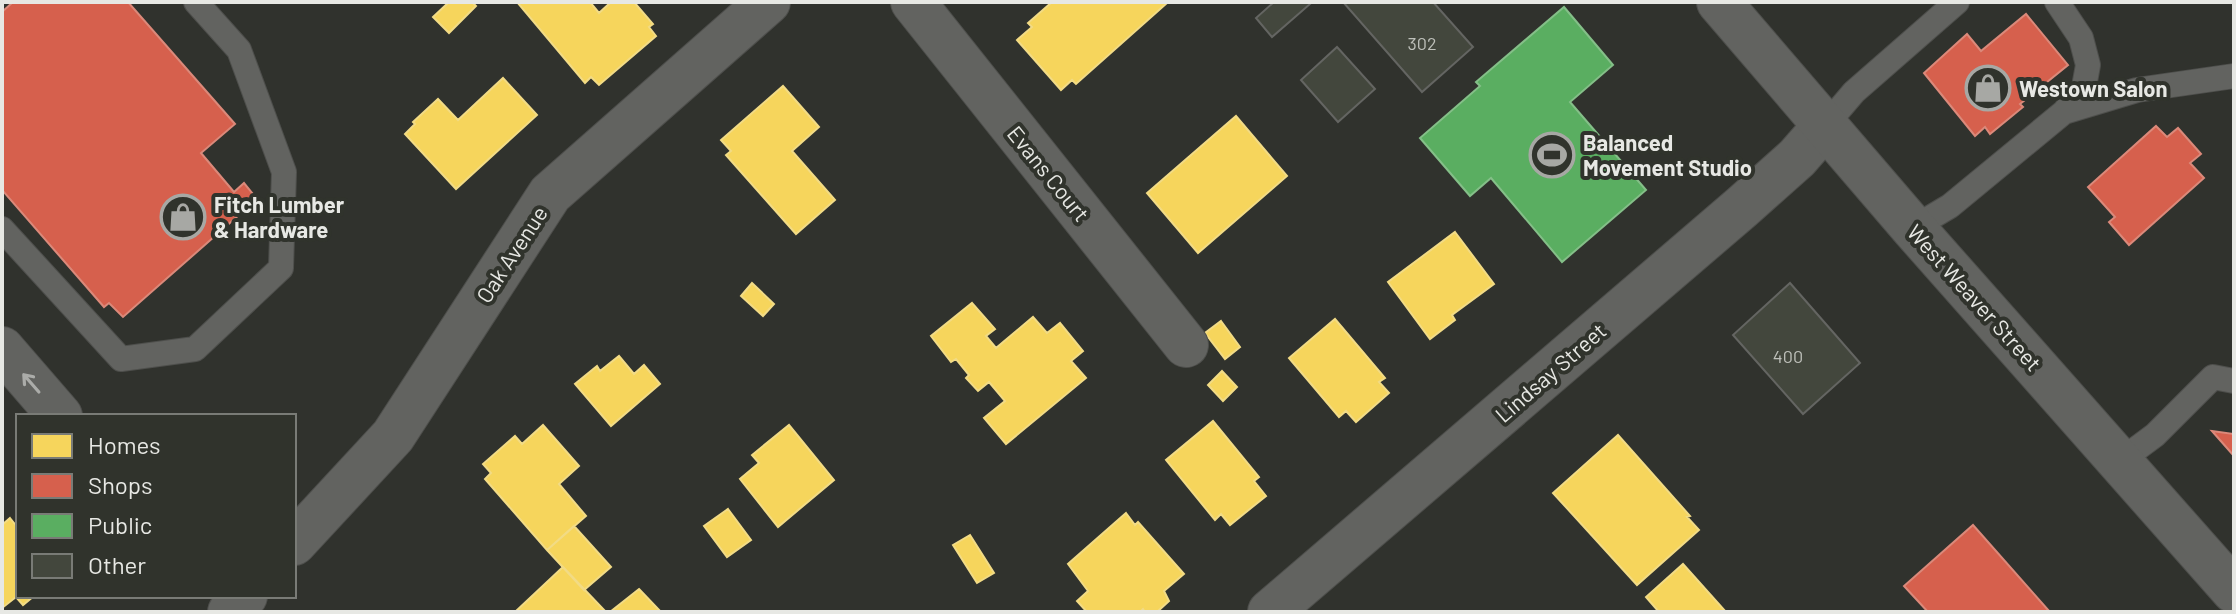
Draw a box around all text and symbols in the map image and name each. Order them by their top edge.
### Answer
house number: 302 [1407,32,1437,54]
shop icon: Westown Salon [1964,64,2012,112]
place label: Westown Salon [2019,75,2168,101]
street label: Evans Court [1003,120,1095,226]
place label: Balanced Movement Studio [1583,129,1752,180]
sports icon: Balanced Movement Studio [1528,131,1576,179]
place label: Fitch Lumber & Hardware [214,191,345,242]
shop icon: Fitch Lumber & Hardware [159,193,207,241]
street label: Oak Avenue [470,201,552,307]
street label: West Weaver Street [1902,218,2048,376]
street label: Lindsay Street [1489,317,1611,427]
house number: 400 [1773,345,1803,367]
one-way arrow [22,373,40,393]
legend [16,414,296,598]
text: Homes [88,430,161,459]
text: Shops [88,470,153,499]
text: Public [88,510,152,539]
text: Other [88,550,146,579]

